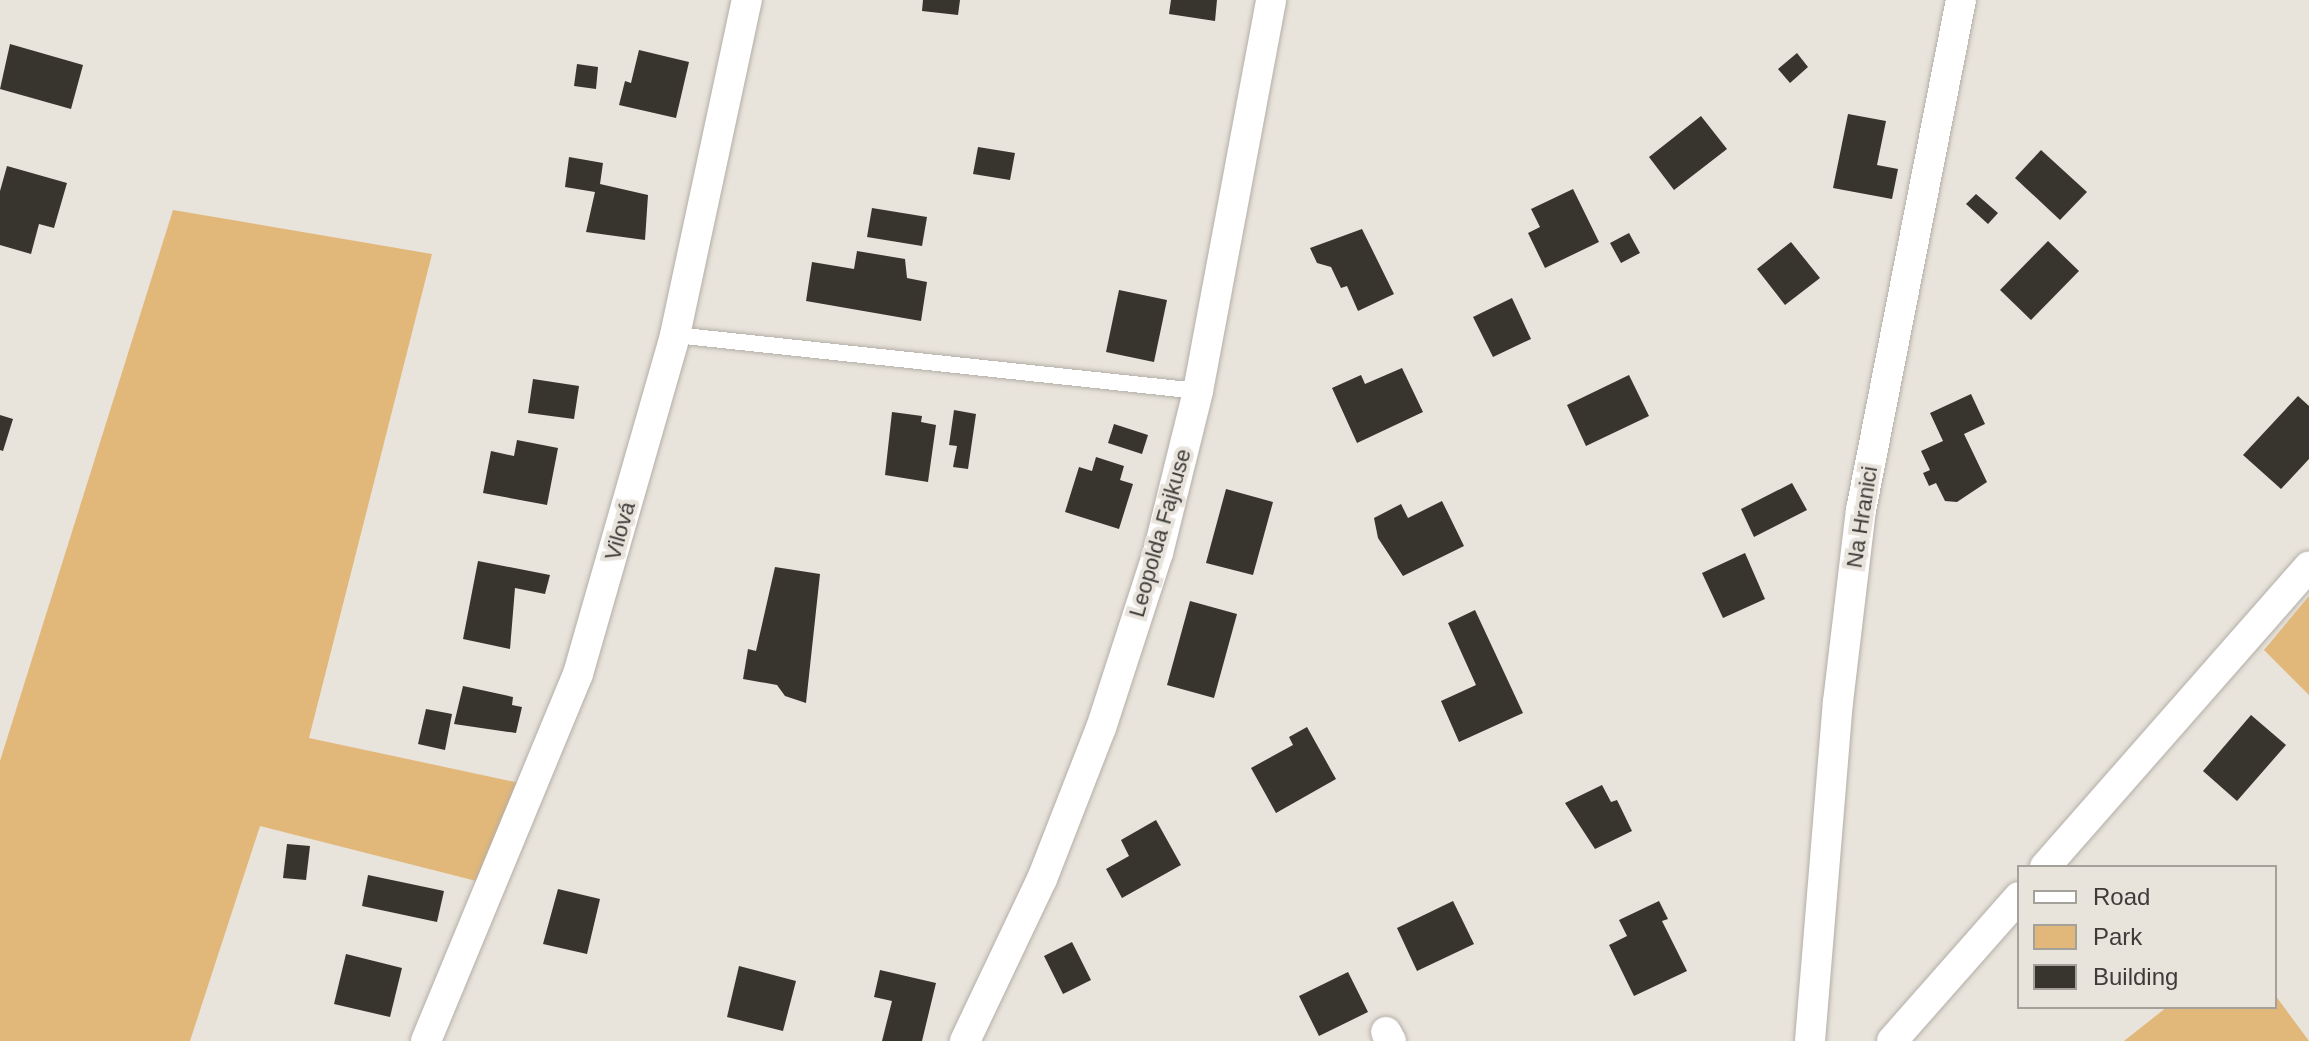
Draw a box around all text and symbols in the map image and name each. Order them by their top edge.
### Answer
street label: Leopolda Fajkuse [1123,446,1197,620]
street label: Na Hranici [1841,464,1883,570]
street label: Vilová [599,499,641,563]
legend [2017,865,2277,1009]
text: Road [2093,883,2150,910]
text: Park [2093,923,2142,950]
text: Building [2093,963,2178,990]

